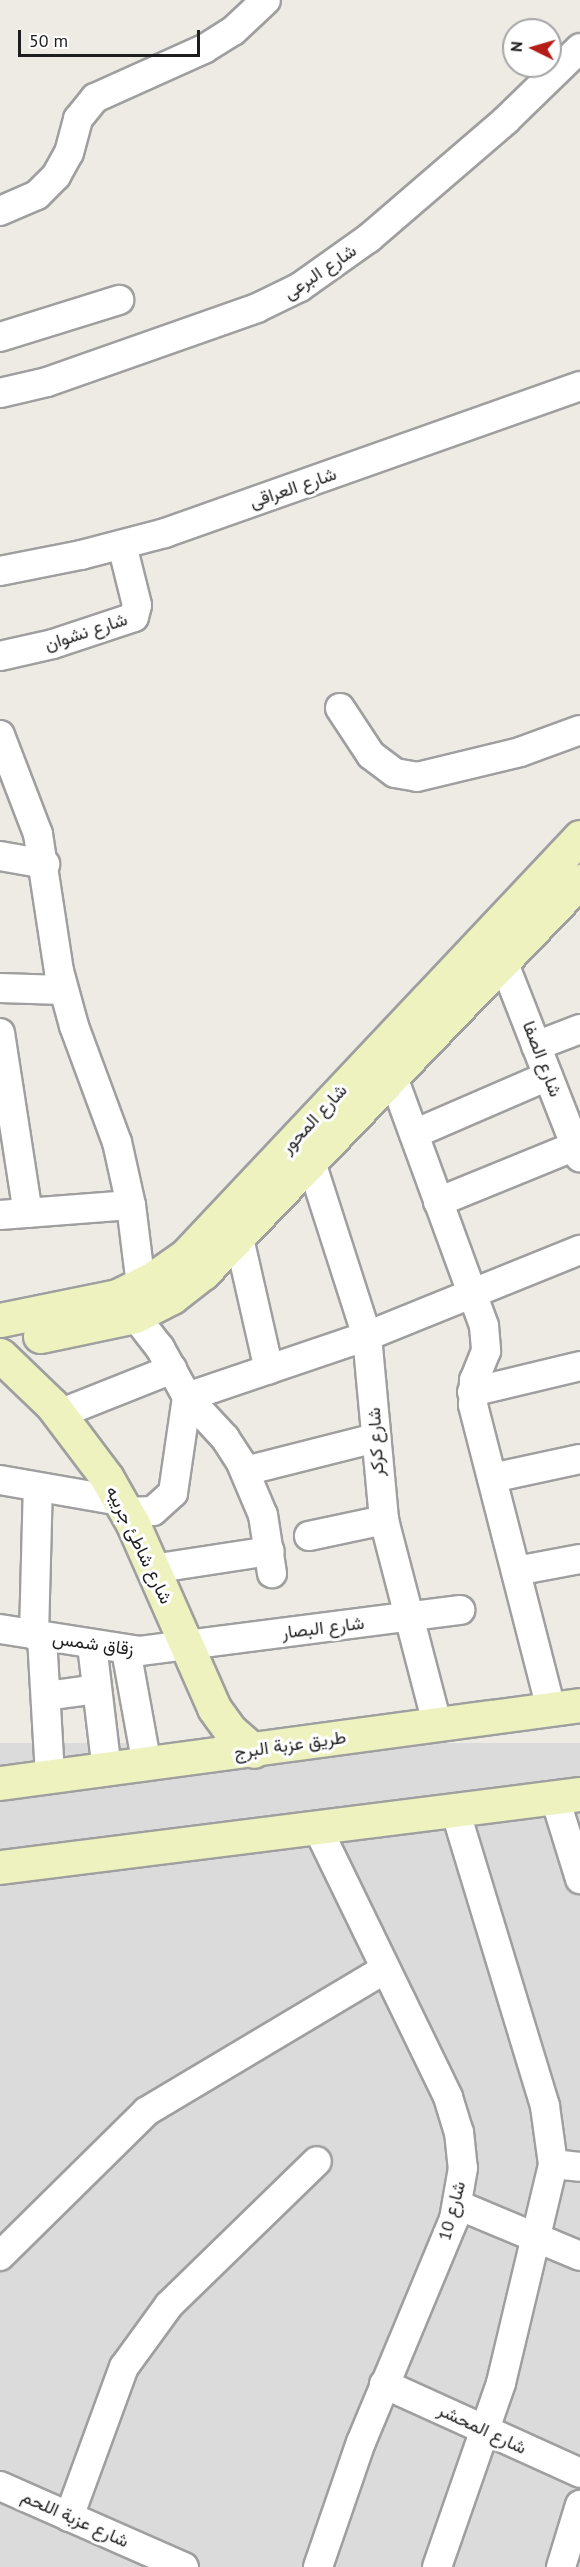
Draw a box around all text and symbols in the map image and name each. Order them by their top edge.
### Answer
scale bar [21,18,202,56]
north arrow [502,18,562,78]
text: 50 m [29,29,68,52]
text: N [506,41,526,53]
street label: شارع البرعى [279,240,361,304]
street label: شارع العراقى [247,463,339,513]
street label: شارع نشوان [42,608,130,656]
street label: شارع الصفا [518,1018,566,1100]
street label: شارع المحور [276,1080,352,1158]
street label: شارع كركر [363,1407,389,1477]
street label: شارع شاطئ جريبه [101,1483,177,1607]
street label: شارع البصار [281,1612,365,1644]
street label: زقاق شمس [51,1628,135,1660]
street label: طريق عزبة البرج [233,1726,347,1764]
street label: شارع 10 [434,2179,470,2243]
street label: شارع المحشر [434,2399,530,2459]
street label: شارع عزبة اللحم [18,2486,132,2552]

